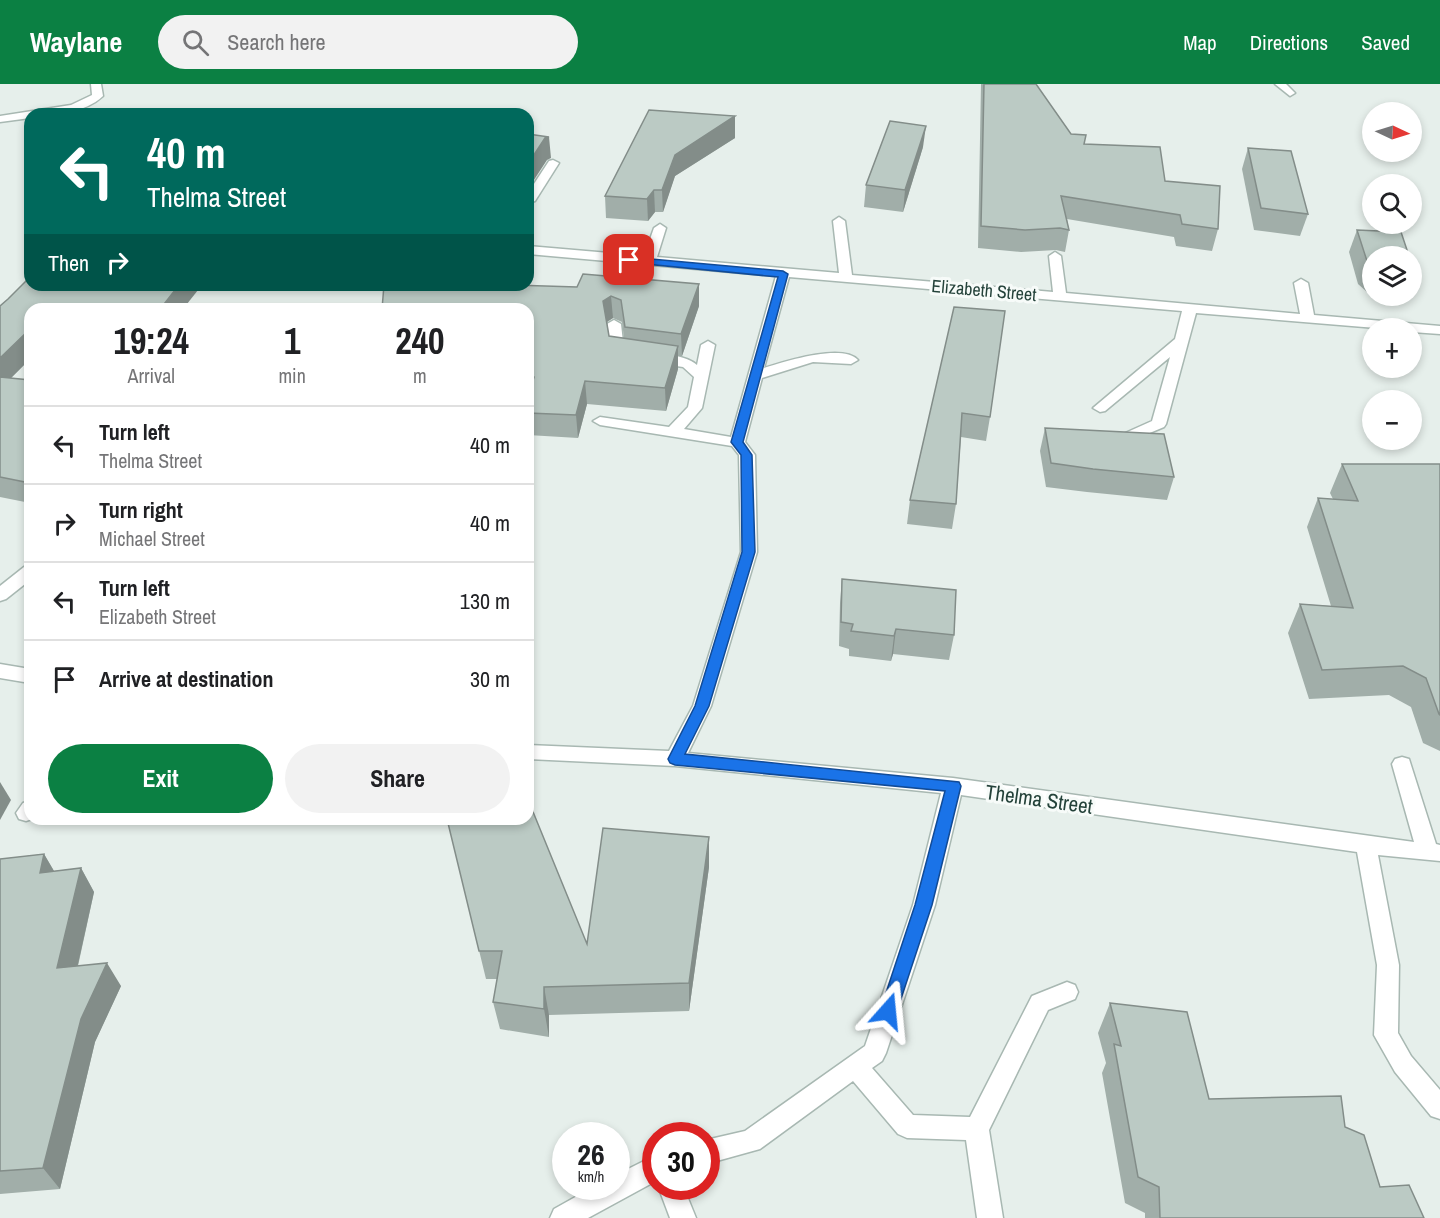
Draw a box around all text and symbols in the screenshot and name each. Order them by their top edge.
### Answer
search box [158,15,578,69]
text: Waylane [30,23,122,61]
icon: search [179,26,212,59]
text: Search here [227,27,326,57]
text: Map [1183,28,1217,57]
text: Directions [1250,28,1328,57]
text: Saved [1361,28,1410,57]
north arrow [1362,102,1422,162]
map controls [1362,102,1422,450]
text: 40 m [147,125,226,181]
icon: left [48,132,126,210]
button: search [1362,174,1422,234]
text: Thelma Street [147,179,286,215]
pin [603,234,654,285]
icon: arrive [612,243,645,276]
icon: right [101,246,134,279]
button: layers [1362,246,1422,306]
text: Then [48,248,89,278]
street label: Elizabeth Street [931,273,1037,307]
text: 19:24 [113,317,189,365]
text: 1 [284,317,300,365]
text: 240 [395,317,445,365]
button: + [1362,318,1422,378]
text: Arrival [128,362,175,389]
text: min [278,362,306,389]
text: m [413,362,427,389]
button: − [1362,390,1422,450]
text: Turn left [99,417,170,447]
icon: left [48,429,81,462]
text: 40 m [470,430,510,460]
text: Thelma Street [99,447,202,474]
text: Turn right [99,495,183,525]
icon: right [48,507,81,540]
text: 40 m [470,508,510,538]
text: Michael Street [99,525,205,552]
text: Turn left [99,573,170,603]
icon: left [48,585,81,618]
text: 130 m [460,586,510,616]
text: Elizabeth Street [99,603,216,630]
icon: arrive [48,663,81,696]
text: Arrive at destination [99,664,273,694]
text: 30 m [470,664,510,694]
button: Exit [48,744,273,813]
button: Share [285,744,510,813]
street label: Thelma Street [983,777,1095,821]
position arrow [856,979,920,1043]
speed limit sign: 30 [642,1122,720,1200]
text: 26 [577,1134,605,1174]
text: km/h [578,1166,604,1187]

